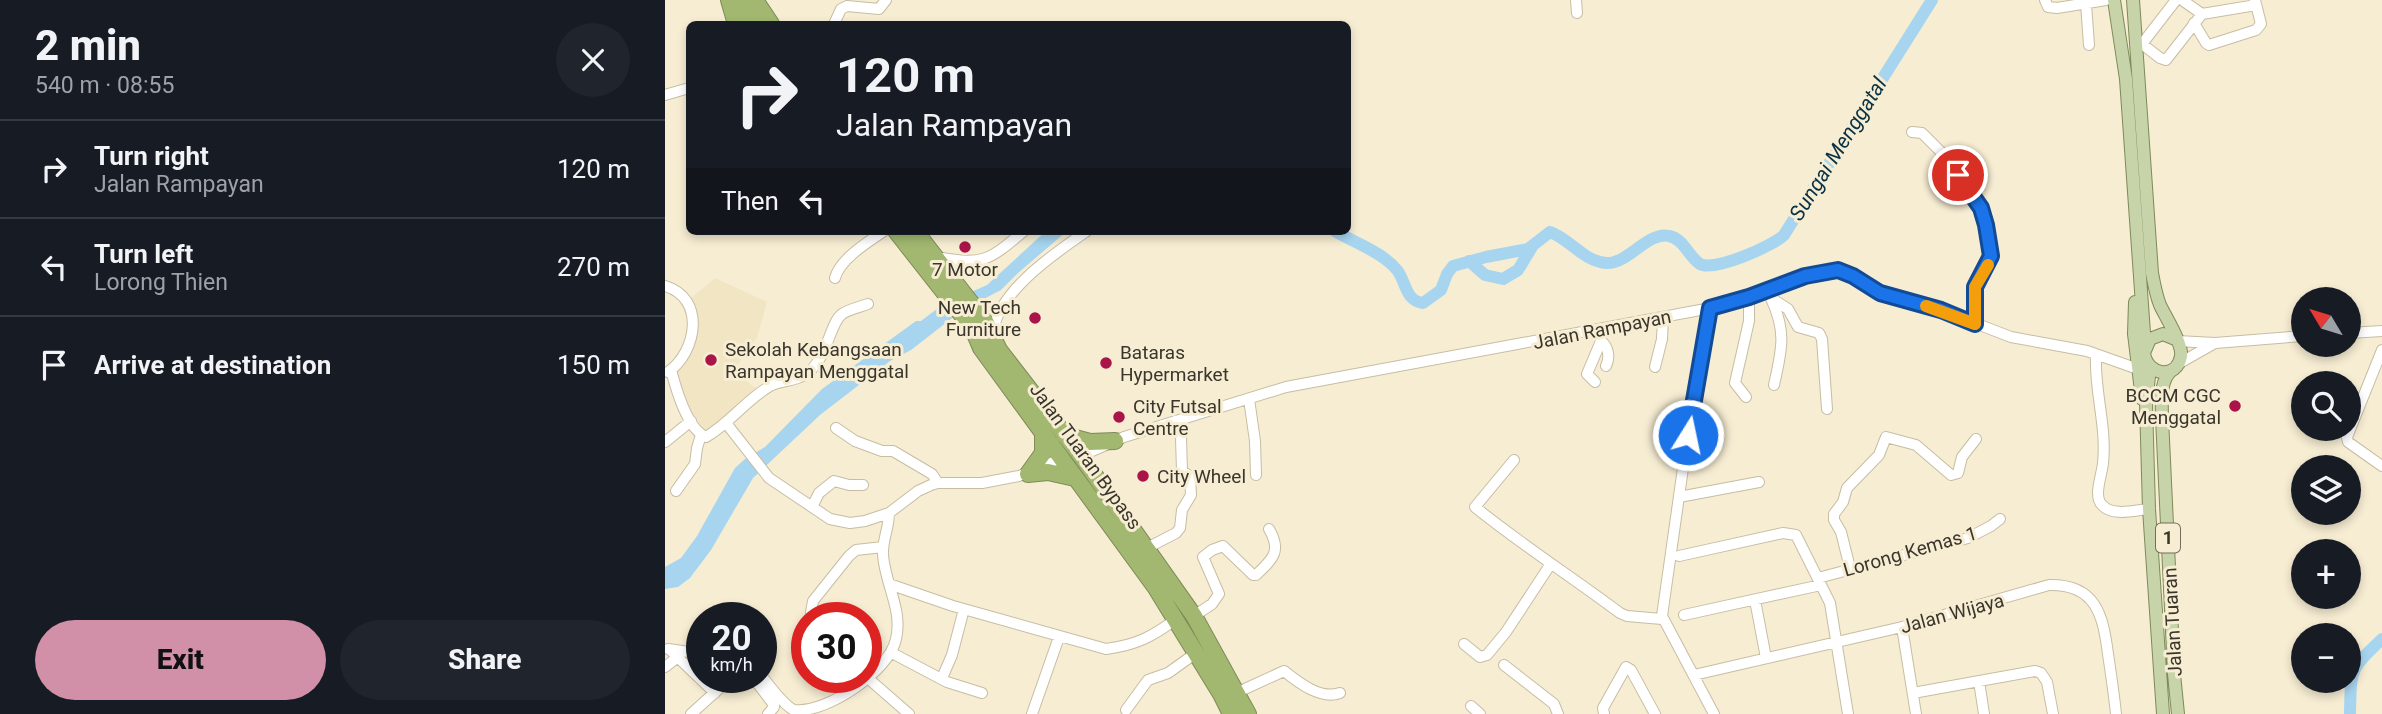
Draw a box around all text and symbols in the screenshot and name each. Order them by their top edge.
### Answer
text: 2 min [35,21,141,70]
button: close [556,23,630,97]
text: 120 m [836,47,975,104]
icon: right [721,49,812,140]
text: 540 m · 08:55 [35,72,174,99]
water label: Sungai Menggatal [1784,72,1892,225]
text: Jalan Rampayan [836,106,1072,144]
text: Turn right [94,141,209,171]
pin [1928,145,1988,205]
icon: right [35,150,73,188]
text: 120 m [557,154,630,184]
icon: arrive [1939,156,1977,194]
text: Jalan Rampayan [94,171,264,198]
icon: left [793,182,831,220]
text: Then [721,186,779,216]
text: Turn left [94,239,193,269]
marker: 7 Motor [957,239,973,255]
icon: left [35,248,73,286]
text: 270 m [557,252,630,282]
place label: 7 Motor [932,258,999,281]
text: Lorong Thien [94,269,228,296]
north arrow [2291,287,2361,357]
map controls [2291,287,2361,693]
place label: New Tech Furniture [938,296,1021,341]
street label: Jalan Rampayan [1531,305,1673,354]
marker: New Tech Furniture [1027,310,1043,326]
place label: Sekolah Kebangsaan Rampayan Menggatal [725,338,909,383]
place label: Bataras Hypermarket [1120,341,1229,386]
icon: arrive [35,346,73,384]
text: Arrive at destination [94,350,331,380]
text: 150 m [557,350,630,380]
marker: Sekolah Kebangsaan Rampayan Menggatal [703,352,719,368]
marker: Bataras Hypermarket [1098,355,1114,371]
button: search [2291,371,2361,441]
street label: Jalan Tuaran Bypass [1025,379,1146,534]
place label: BCCM CGC Menggatal [2125,384,2221,429]
place label: City Futsal Centre [1133,395,1222,440]
position arrow [1651,398,1725,472]
marker: BCCM CGC Menggatal [2227,398,2243,414]
marker: City Futsal Centre [1111,409,1127,425]
button: layers [2291,455,2361,525]
place label: City Wheel [1157,465,1246,488]
marker: City Wheel [1135,468,1151,484]
street label: Lorong Kemas 1 [1841,521,1980,582]
road number: 1 [2156,524,2180,552]
button: + [2291,539,2361,609]
street label: Jalan Tuaran [2158,567,2187,677]
street label: Jalan Wijaya [1898,589,2006,638]
speed limit sign: 30 [791,602,882,693]
text: 20 [711,618,752,659]
button: Exit [35,620,326,700]
button: Share [340,620,630,700]
button: − [2291,623,2361,693]
text: km/h [710,654,753,675]

